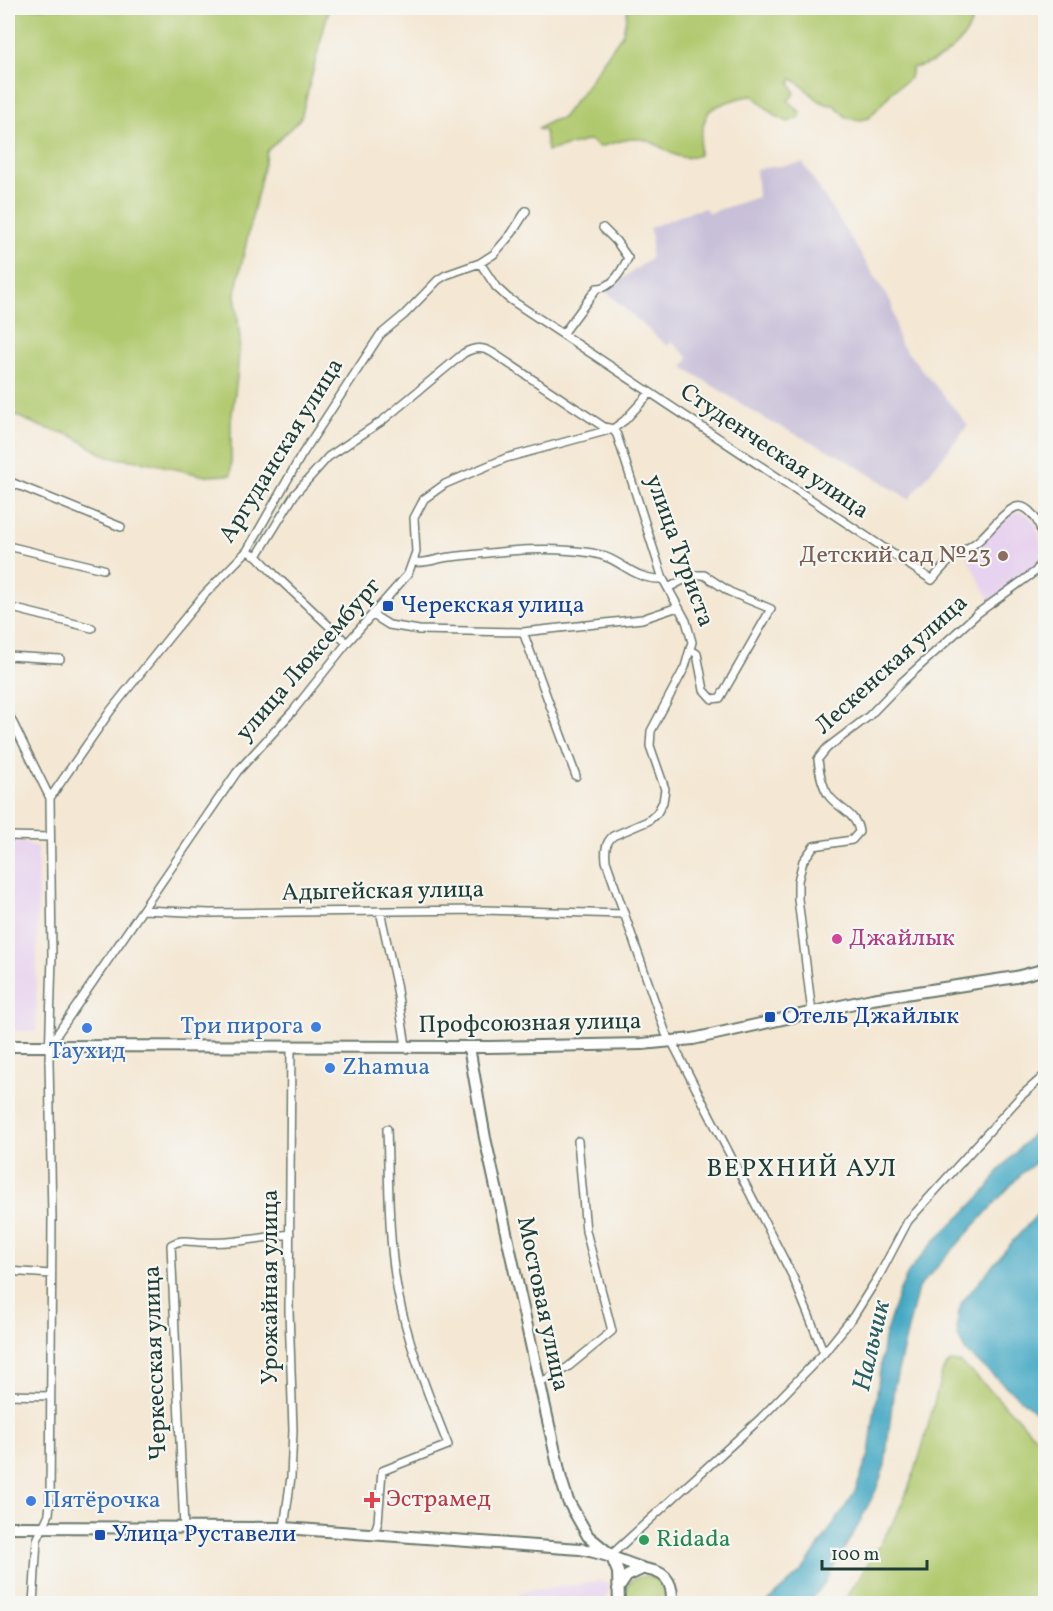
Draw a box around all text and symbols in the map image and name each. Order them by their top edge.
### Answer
street label: Аргуданская улица [211,352,353,550]
street label: Студенческая улица [673,376,875,528]
street label: улица Туриста [636,470,722,632]
place label: Детский сад №23 [799,539,991,573]
marker: Детский сад №23 [996,549,1010,563]
street label: улица Люксембург [228,570,390,749]
street label: Лескенская улица [808,587,976,743]
place label: Черекская улица [400,589,585,623]
marker: Черекская улица [381,599,395,613]
street label: Адыгейская улица [281,873,485,911]
place label: Джайлык [849,922,955,956]
marker: Джайлык [830,932,844,946]
place label: Отель Джайлык [782,1000,959,1034]
street label: Профсоюзная улица [418,1005,642,1043]
place label: Три пирога [180,1010,304,1044]
marker: Отель Джайлык [763,1010,777,1024]
marker: Три пирога [309,1020,323,1034]
marker: Таухид [80,1021,94,1035]
place label: Таухид [48,1035,126,1069]
place label: Zhamua [342,1051,430,1085]
marker: Zhamua [323,1061,337,1075]
district label: ВЕРХНИЙ АУЛ [706,1151,898,1187]
street label: Урожайная улица [254,1189,288,1385]
street label: Мостовая улица [507,1214,577,1394]
street label: Черкесская улица [136,1265,176,1461]
water label: Нальчик [844,1296,900,1395]
place label: Эстрамед [386,1483,491,1517]
place label: Пятёрочка [43,1484,161,1518]
marker: Эстрамед [363,1491,381,1509]
marker: Пятёрочка [24,1494,38,1508]
place label: Улица Руставели [112,1518,296,1552]
place label: Ridada [656,1523,731,1557]
marker: Улица Руставели [93,1528,107,1542]
marker: Ridada [637,1533,651,1547]
scale bar [822,1533,927,1571]
text: 100 m [831,1543,880,1568]

